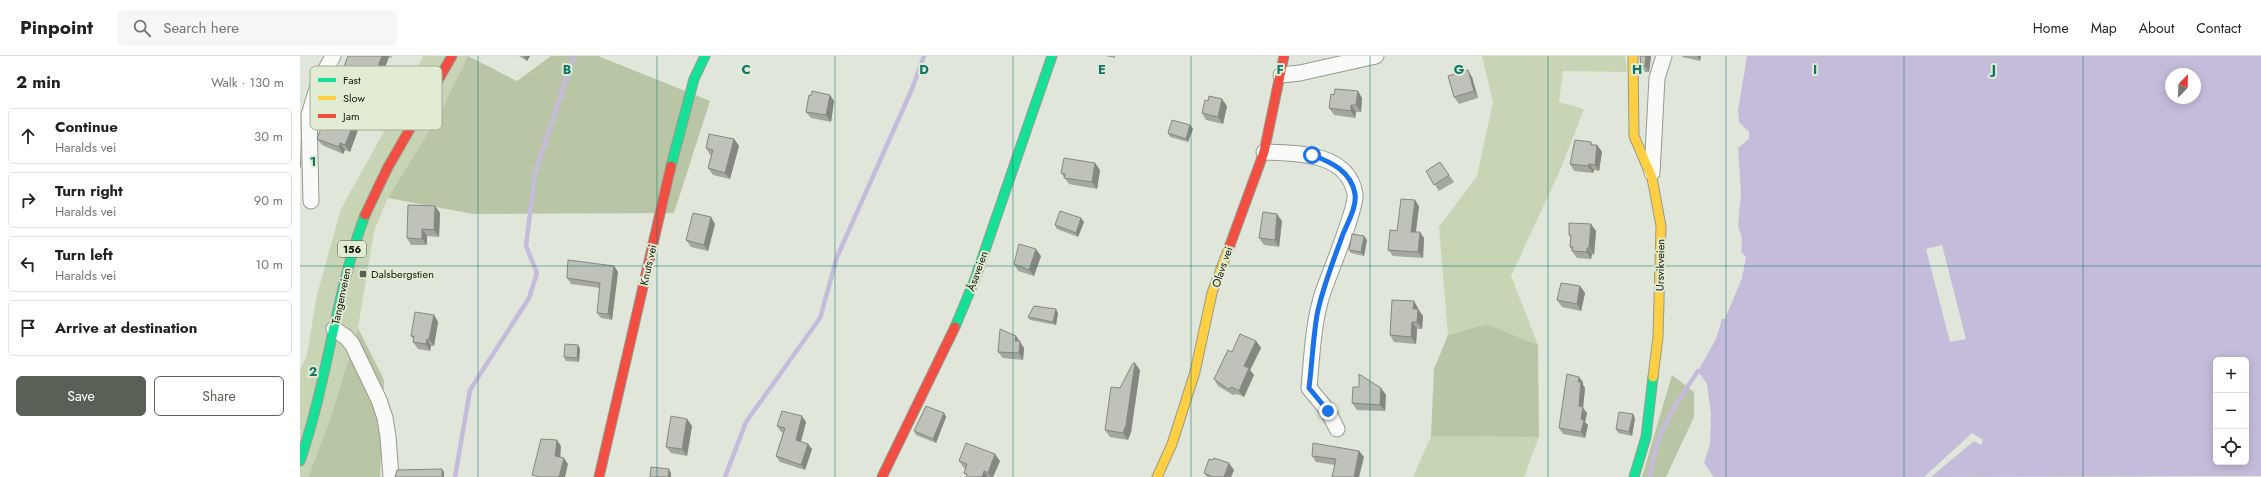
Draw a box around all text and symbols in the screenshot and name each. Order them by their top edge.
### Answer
search box [117,10,397,46]
text: Pinpoint [20,14,93,41]
icon: search [131,17,153,39]
text: Search here [163,17,239,39]
text: Home [2033,18,2069,38]
text: Map [2091,18,2117,38]
text: About [2139,18,2174,38]
text: Contact [2196,18,2241,38]
text: B [563,60,572,79]
text: C [741,60,751,79]
text: D [919,60,929,79]
text: E [1098,60,1106,79]
text: F [1276,60,1284,79]
text: G [1454,60,1465,79]
text: H [1632,60,1642,79]
text: I [1813,60,1817,79]
text: J [1989,60,1996,79]
legend [310,66,442,130]
north arrow [2165,68,2201,104]
text: 2 min [16,70,61,94]
text: Fast [343,72,361,88]
text: Walk · 130 m [211,73,284,92]
text: Slow [343,90,365,106]
text: Jam [341,108,360,124]
text: Continue [55,116,118,138]
icon: ahead [17,125,39,147]
text: 30 m [254,127,283,146]
text: Haralds vei [55,138,116,157]
route start [1303,146,1321,164]
text: 1 [310,152,316,171]
text: Turn right [55,180,123,202]
icon: right [17,189,39,211]
text: 90 m [254,191,283,210]
text: Haralds vei [55,202,116,221]
street label: Ursvikveien [1652,239,1668,291]
road number: 156 [338,241,366,257]
street label: Knuts vei [636,243,660,287]
text: Turn left [55,244,113,266]
street label: Olavs vei [1208,244,1236,290]
street label: Åsaveien [962,249,992,293]
icon: left [17,253,39,275]
text: 10 m [255,255,283,274]
text: Haralds vei [55,266,116,285]
street label: Tangenveien [327,266,355,326]
place label: Dalsbergstien [371,266,434,282]
marker: Dalsbergstien [358,269,368,279]
icon: arrive [17,317,39,339]
text: Arrive at destination [55,317,197,339]
map controls [2213,357,2249,465]
button: + [2213,357,2249,393]
text: 2 [309,362,317,381]
button: Save [16,376,146,416]
button: Share [154,376,284,416]
button: − [2213,393,2249,429]
route end [1319,402,1337,420]
button: locate [2213,429,2249,465]

